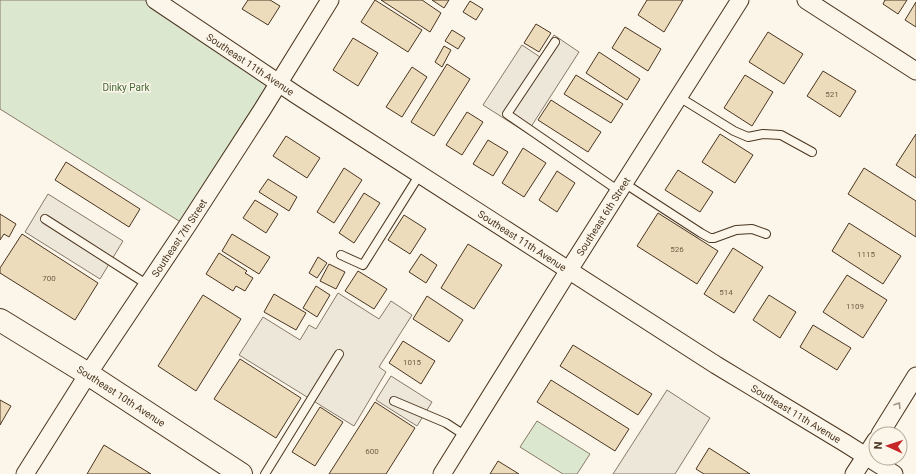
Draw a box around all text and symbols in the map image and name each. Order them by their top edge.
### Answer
street label: Southeast 11th Avenue [204,31,296,98]
park label: Dinky Park [103,82,150,93]
house number: 521 [825,90,839,99]
street label: Southeast 6th Street [575,175,632,258]
street label: Southeast 7th Street [150,197,209,279]
street label: Southeast 11th Avenue [476,208,568,273]
house number: 526 [670,245,684,254]
house number: 1115 [857,250,875,259]
house number: 700 [42,274,56,283]
house number: 514 [719,288,733,297]
house number: 1109 [846,302,864,311]
house number: 1015 [403,358,421,367]
street label: Southeast 10th Avenue [75,364,167,429]
street label: Southeast 11th Avenue [749,383,843,445]
one-way arrow [893,402,901,409]
north arrow [868,426,908,466]
text: N [872,441,885,450]
house number: 600 [365,447,379,456]

